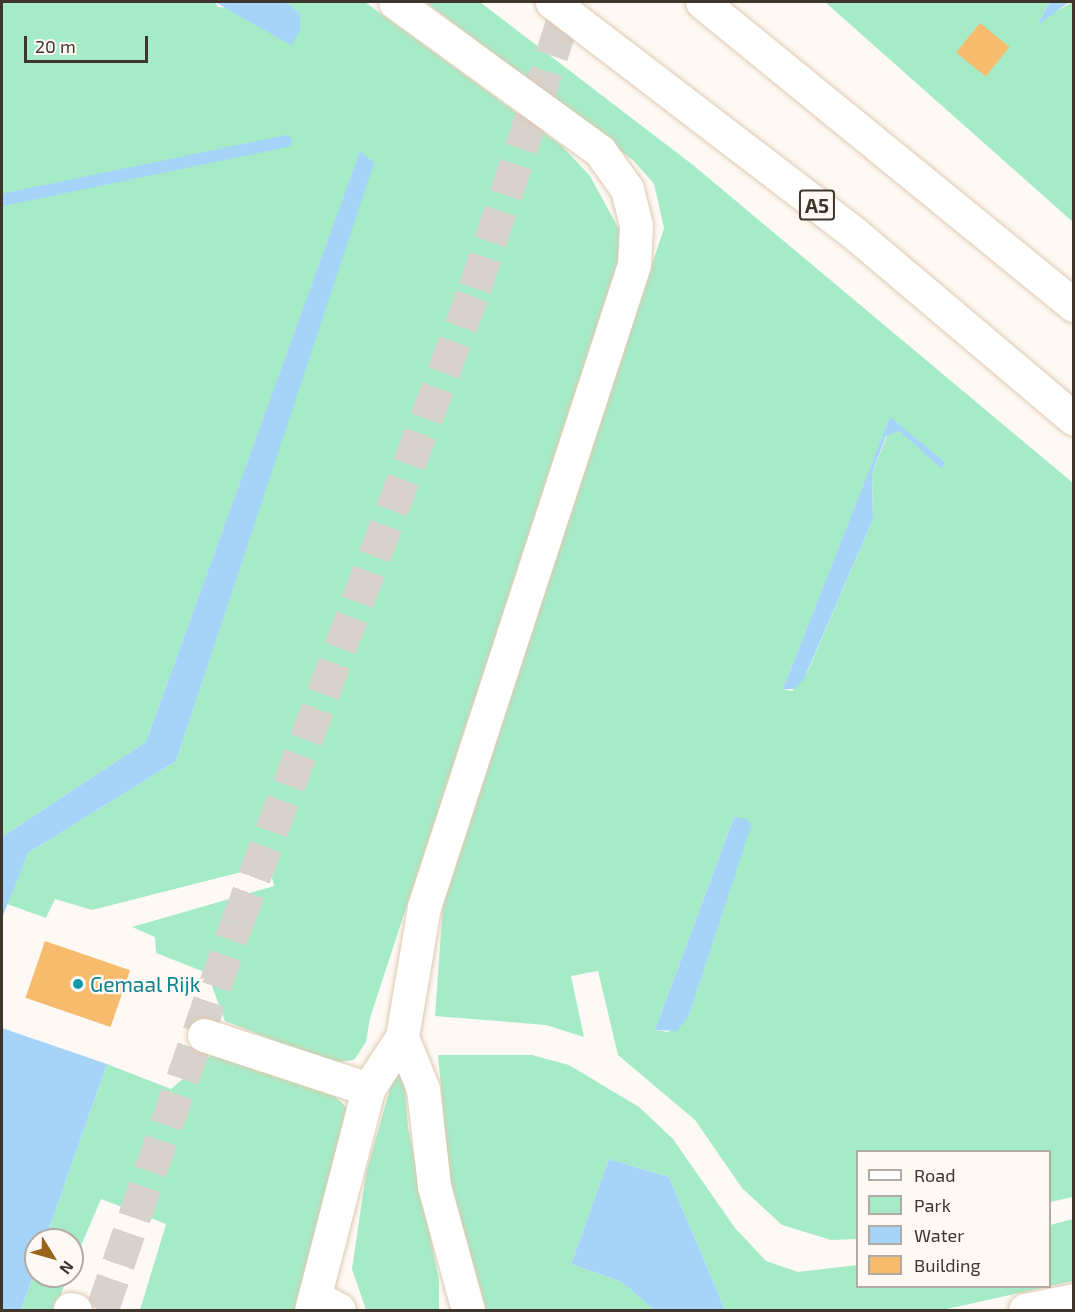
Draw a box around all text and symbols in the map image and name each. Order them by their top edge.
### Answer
scale bar [27,24,152,62]
text: 20 m [35,35,76,57]
road number: A5 [798,188,836,222]
place label: Gemaal Rijk [90,971,201,997]
marker: Gemaal Rijk [71,977,85,991]
legend [856,1150,1051,1288]
text: Road [914,1164,955,1186]
text: Park [914,1194,951,1216]
text: Water [914,1224,964,1246]
north arrow [24,1228,84,1288]
text: Building [914,1254,981,1276]
text: N [56,1258,78,1278]

